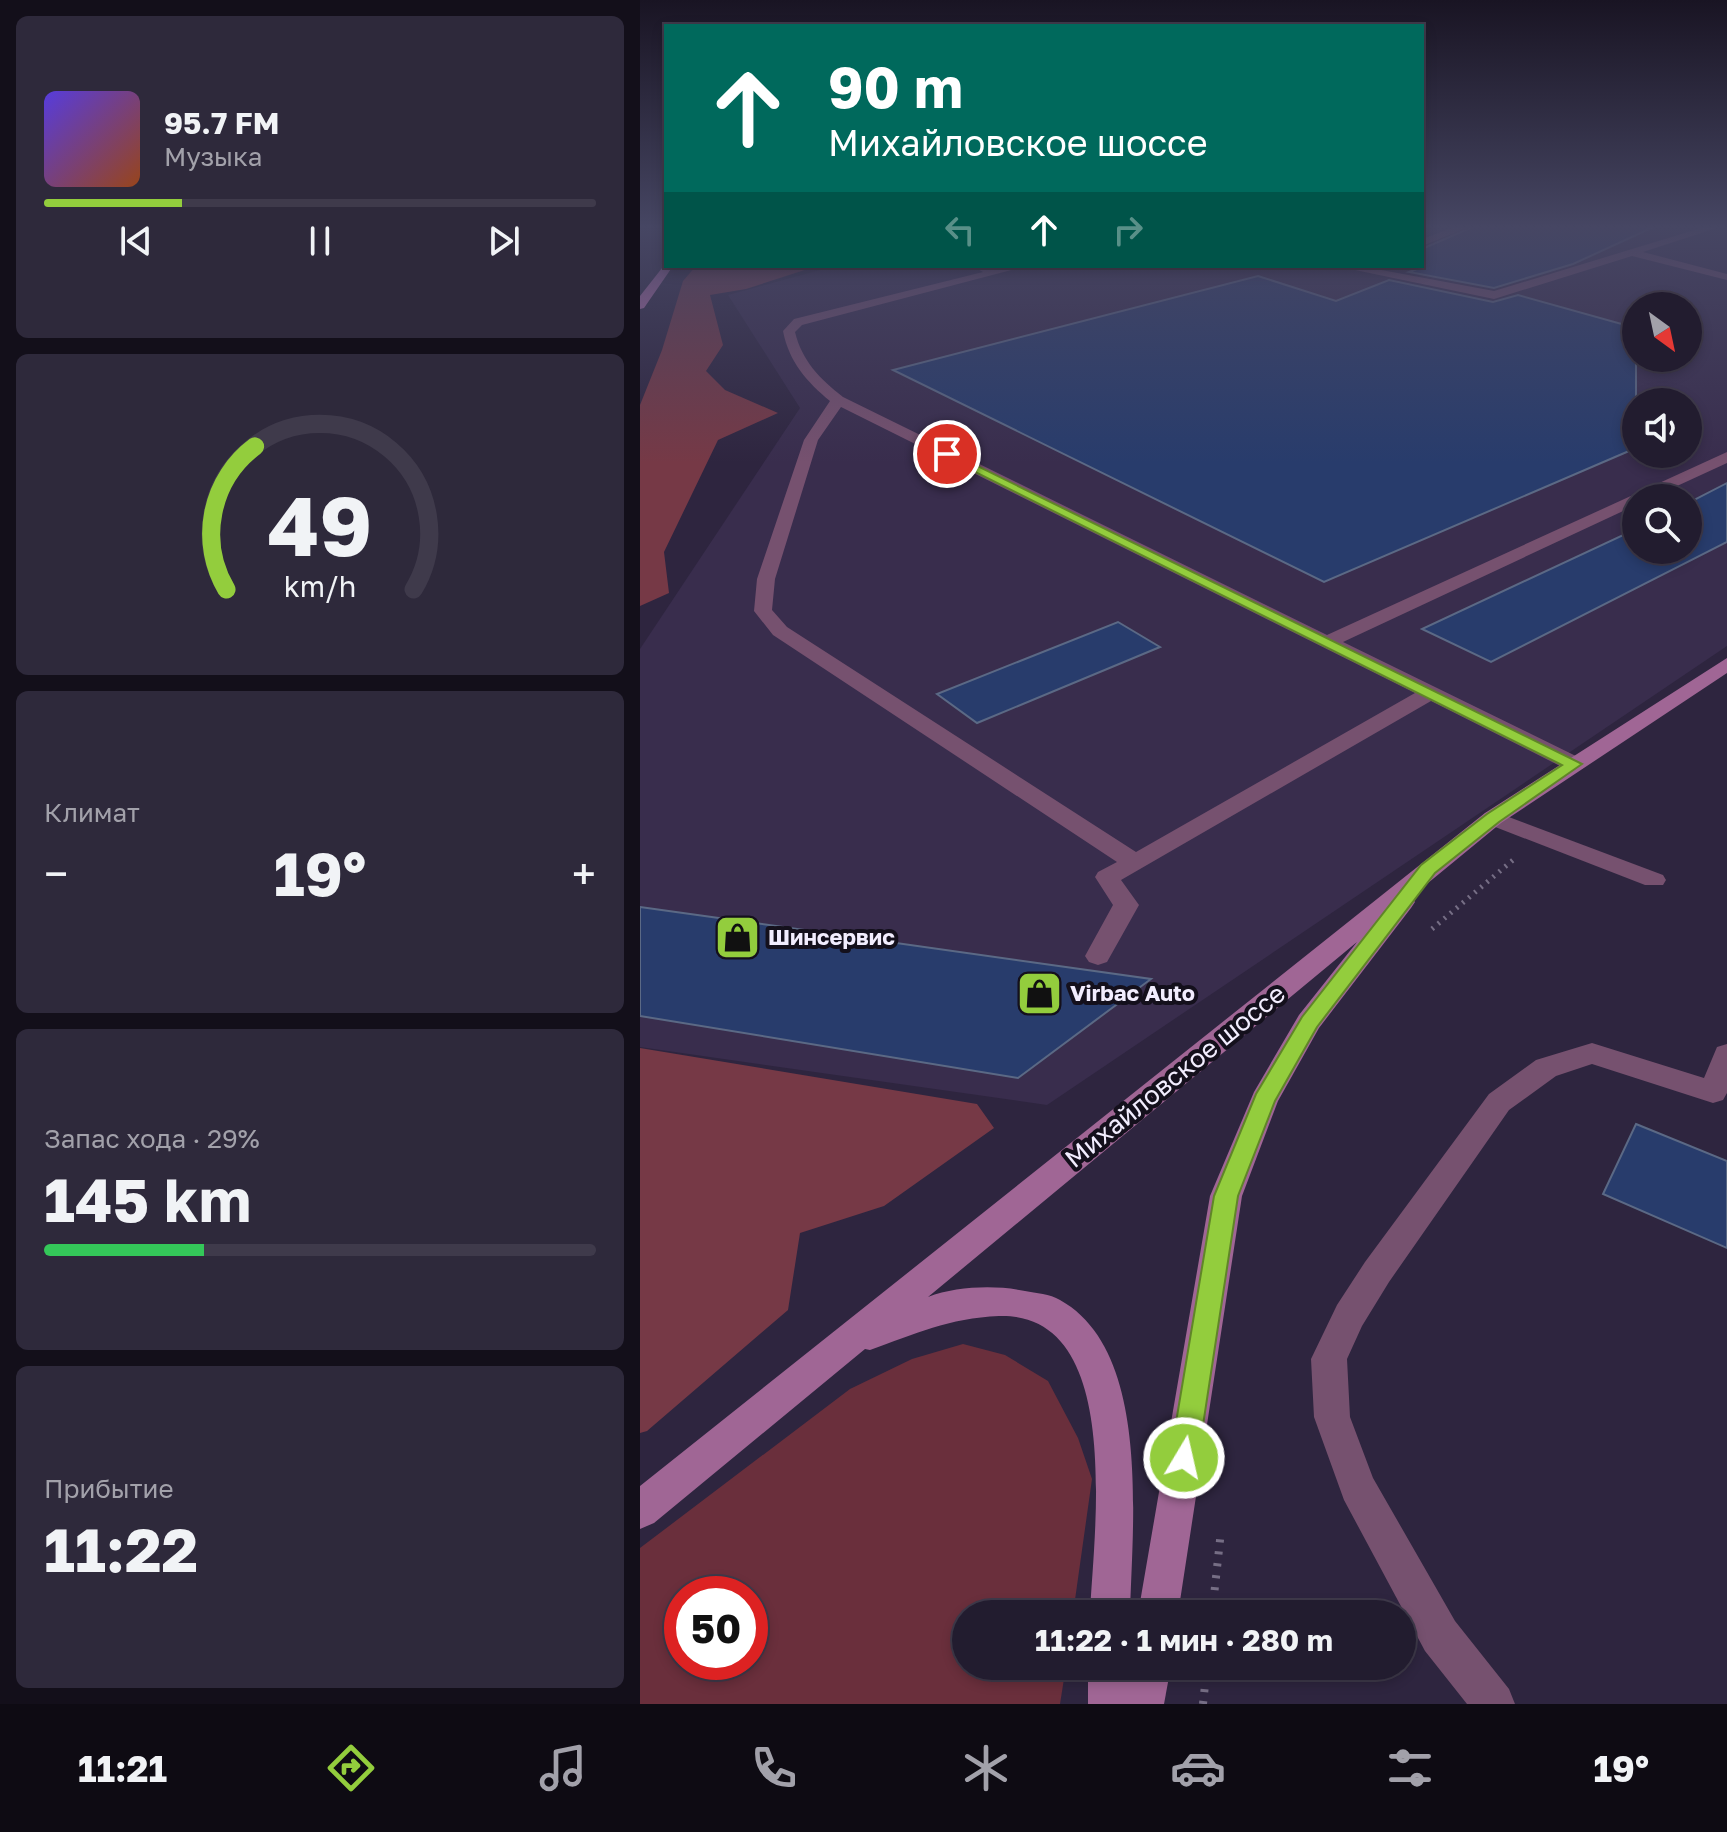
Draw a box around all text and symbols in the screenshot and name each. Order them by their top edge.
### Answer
text: 90 m [828,53,963,120]
icon: ahead [696,56,800,160]
text: 95.7 FM [164,105,279,141]
text: Михайловское шоссе [828,121,1208,164]
text: Музыка [164,141,262,172]
icon: left [938,208,982,252]
icon: ahead [1022,208,1066,252]
icon: right [1106,208,1150,252]
icon: previous [114,219,158,263]
icon: pause [298,219,342,263]
icon: next [482,219,526,263]
north arrow [1622,292,1702,372]
map controls [1622,292,1702,564]
button: sound [1622,388,1702,468]
pin [913,420,981,488]
icon: arrive [925,432,969,476]
text: 49 [268,474,372,574]
button: search [1622,484,1702,564]
text: km/h [284,570,356,604]
text: Климат [44,797,140,828]
text: 19° [274,837,366,909]
text: − [44,847,68,900]
text: + [572,847,596,900]
shop icon: Шинсервис [713,913,761,961]
place label: Шинсервис [768,923,895,950]
shop icon: Virbac Auto [1015,969,1063,1017]
street label: Михайловское шоссе [1058,977,1291,1174]
place label: Virbac Auto [1070,979,1195,1006]
text: Запас хода · 29% [44,1123,260,1154]
text: 145 km [44,1163,251,1235]
position arrow [1142,1416,1226,1500]
text: Прибытие [44,1473,173,1504]
text: 11:22 [44,1513,198,1585]
speed limit sign: 50 [664,1576,768,1680]
text: 11:22 · 1 мин · 280 m [1035,1622,1333,1658]
icon: directions [323,1740,379,1796]
icon: music [535,1740,591,1796]
icon: phone [746,1740,802,1796]
icon: climate [958,1740,1014,1796]
icon: car [1170,1740,1226,1796]
icon: filters [1382,1740,1438,1796]
text: 11:21 [78,1747,167,1790]
text: 19° [1594,1747,1649,1790]

